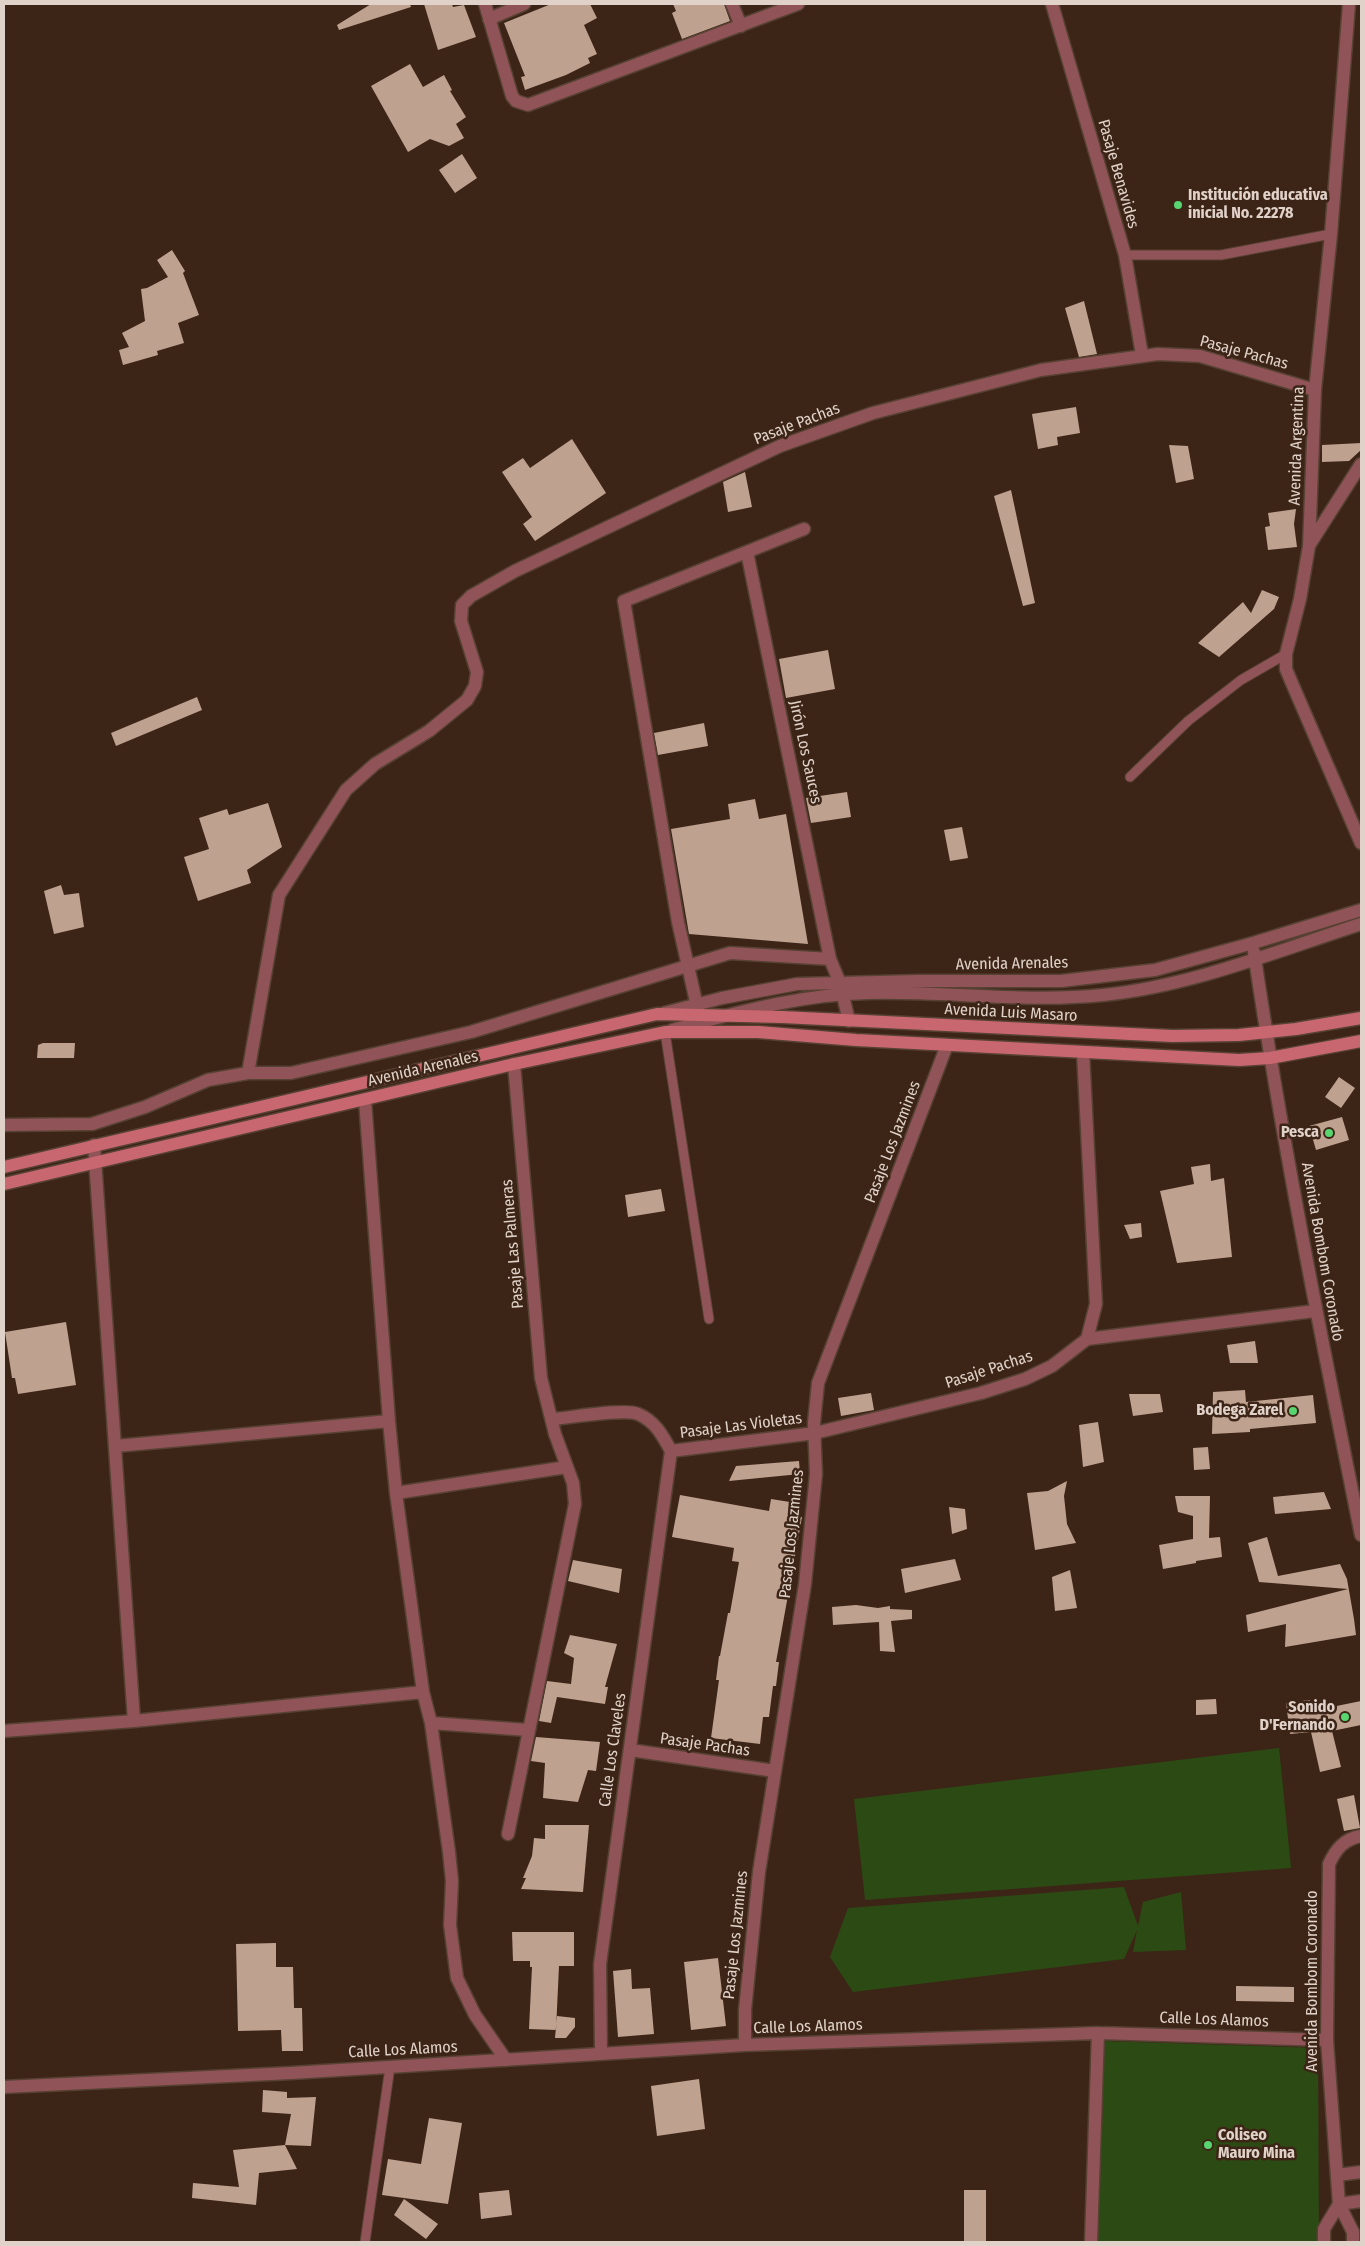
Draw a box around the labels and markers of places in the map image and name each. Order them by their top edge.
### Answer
place label: Institución educativa inicial No. 22278 [1188,186,1328,224]
marker: Institución educativa inicial No. 22278 [1172,199,1184,211]
place label: Pesca [1281,1123,1319,1143]
marker: Pesca [1323,1127,1335,1139]
place label: Bodega Zarel [1196,1401,1283,1421]
marker: Bodega Zarel [1287,1405,1299,1417]
place label: Sonido D'Fernando [1259,1698,1335,1736]
marker: Sonido D'Fernando [1339,1711,1351,1723]
place label: Coliseo Mauro Mina [1218,2126,1295,2164]
marker: Coliseo Mauro Mina [1202,2139,1214,2151]

